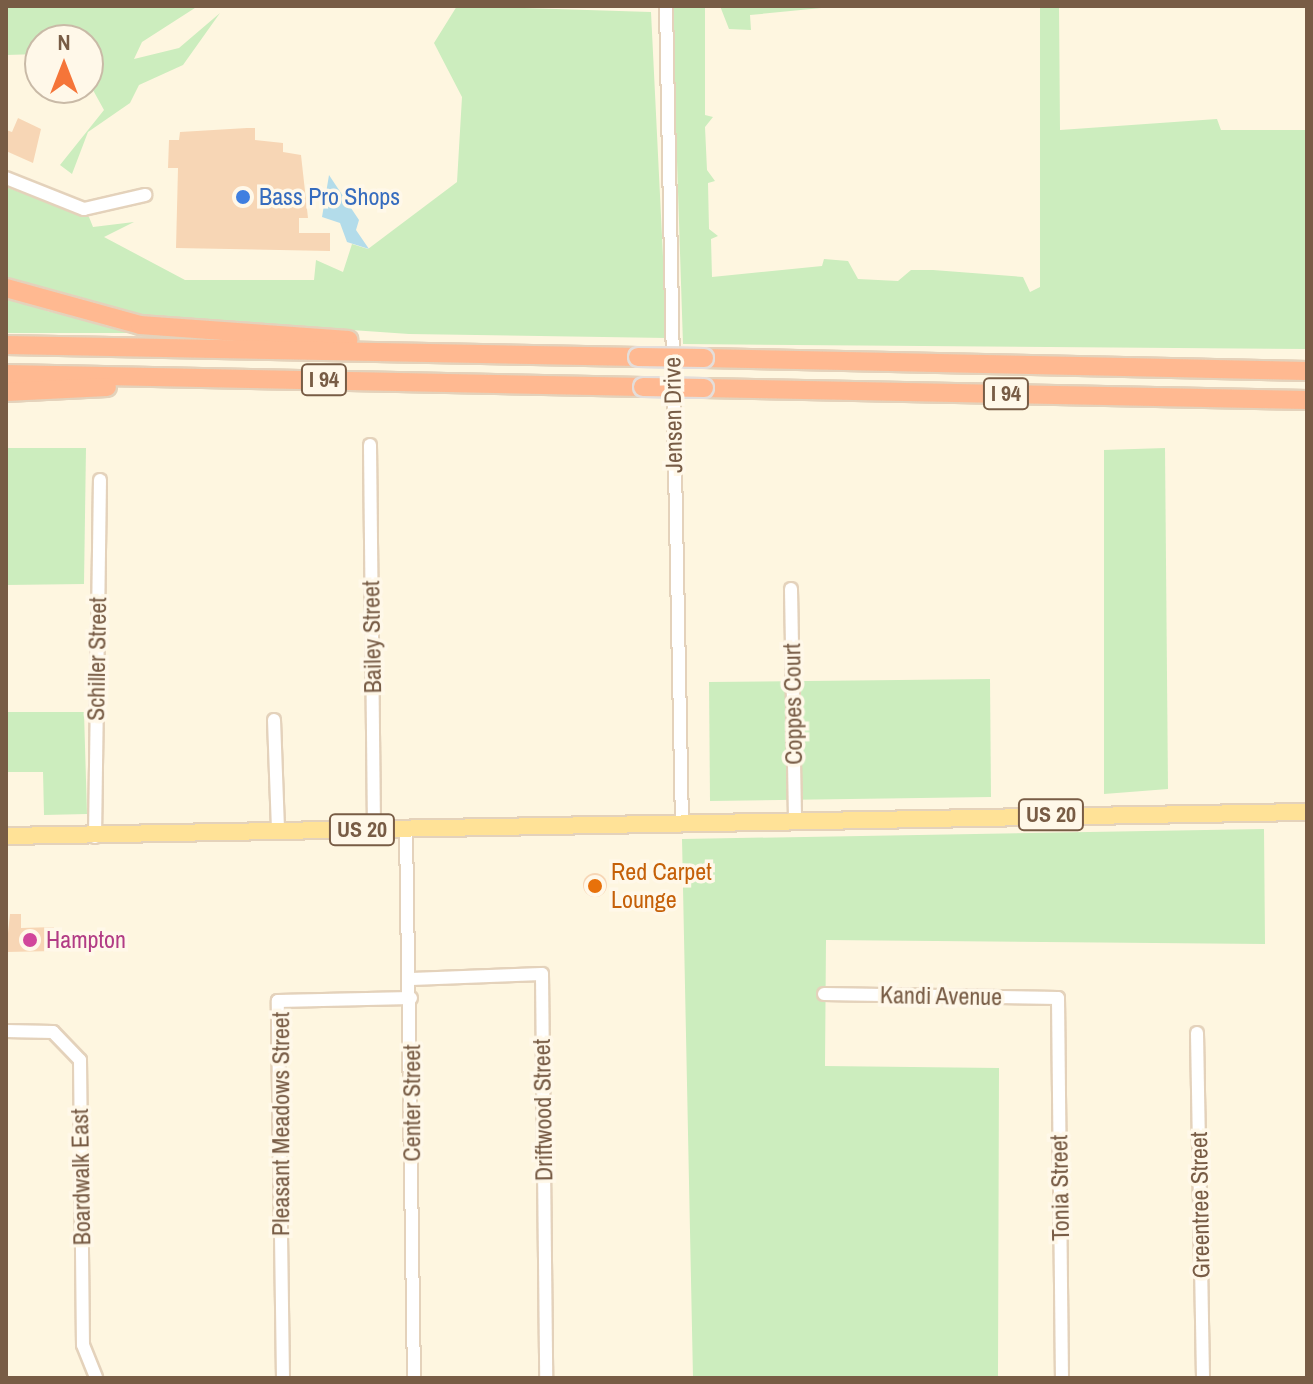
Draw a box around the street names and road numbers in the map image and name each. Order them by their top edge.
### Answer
street label: Jensen Drive [658,357,688,473]
road number: I 94 [300,362,348,398]
road number: I 94 [982,376,1030,412]
street label: Bailey Street [357,580,387,694]
street label: Schiller Street [82,597,112,721]
street label: Coppes Court [778,643,808,765]
road number: US 20 [1017,797,1085,833]
road number: US 20 [328,812,396,848]
street label: Kandi Avenue [879,981,1003,1011]
street label: Pleasant Meadows Street [267,1012,295,1236]
street label: Driftwood Street [527,1039,559,1181]
street label: Center Street [398,1044,426,1162]
street label: Boardwalk East [65,1108,97,1246]
street label: Greentree Street [1184,1131,1216,1279]
street label: Tonia Street [1045,1135,1075,1241]

